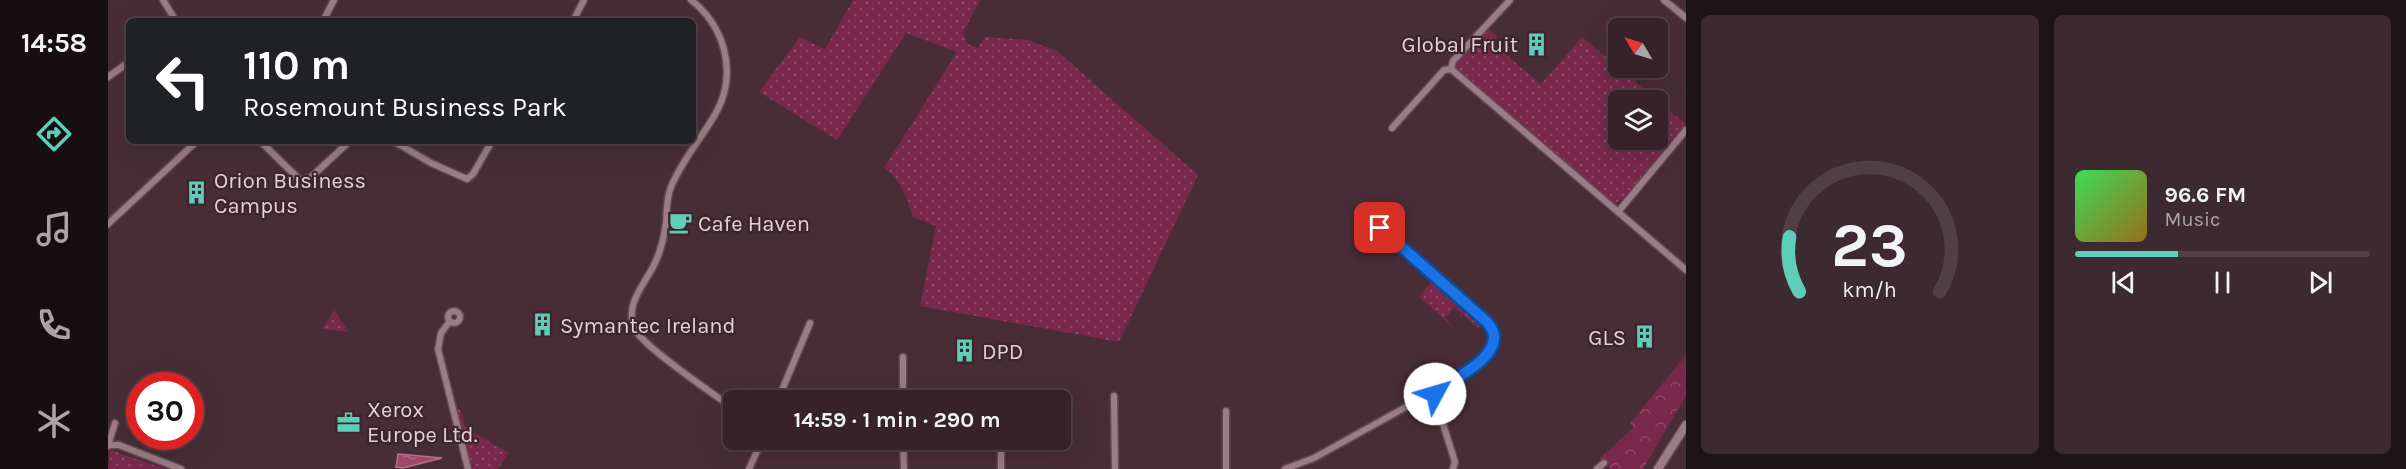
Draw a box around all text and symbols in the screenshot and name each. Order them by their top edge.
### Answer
north arrow [1608,18,1668,78]
map controls [1608,18,1668,150]
text: 14:58 [21,27,87,59]
building icon: Global Fruit [1523,31,1549,57]
place label: Global Fruit [1401,32,1518,58]
text: 110 m [243,40,350,90]
icon: left [144,42,222,120]
button: layers [1608,90,1668,150]
text: Rosemount Business Park [243,91,567,123]
icon: directions [33,113,75,155]
place label: Orion Business Campus [214,168,366,219]
building icon: Orion Business Campus [183,180,209,206]
text: 96.6 FM [2165,182,2246,208]
pin [1354,202,1405,253]
icon: music [33,208,75,250]
text: Music [2165,208,2220,231]
text: 23 [1831,209,1908,282]
cafe icon: Cafe Haven [667,210,693,236]
place label: Cafe Haven [698,211,810,237]
icon: arrive [1363,211,1396,244]
icon: previous [2107,266,2140,299]
icon: pause [2206,266,2239,299]
icon: next [2304,266,2337,299]
text: km/h [1843,277,1897,302]
icon: phone [33,304,75,346]
building icon: Symantec Ireland [529,312,555,338]
place label: Symantec Ireland [560,313,736,339]
building icon: GLS [1631,324,1657,350]
place label: GLS [1588,325,1626,351]
building icon: DPD [951,338,977,364]
place label: DPD [982,339,1023,365]
position arrow [1403,362,1467,426]
speed limit sign: 30 [126,372,204,450]
place label: Xerox Europe Ltd. [367,397,478,448]
icon: climate [33,400,75,442]
text: 14:59 · 1 min · 290 m [793,407,1001,433]
office icon: Xerox Europe Ltd. [336,409,362,435]

